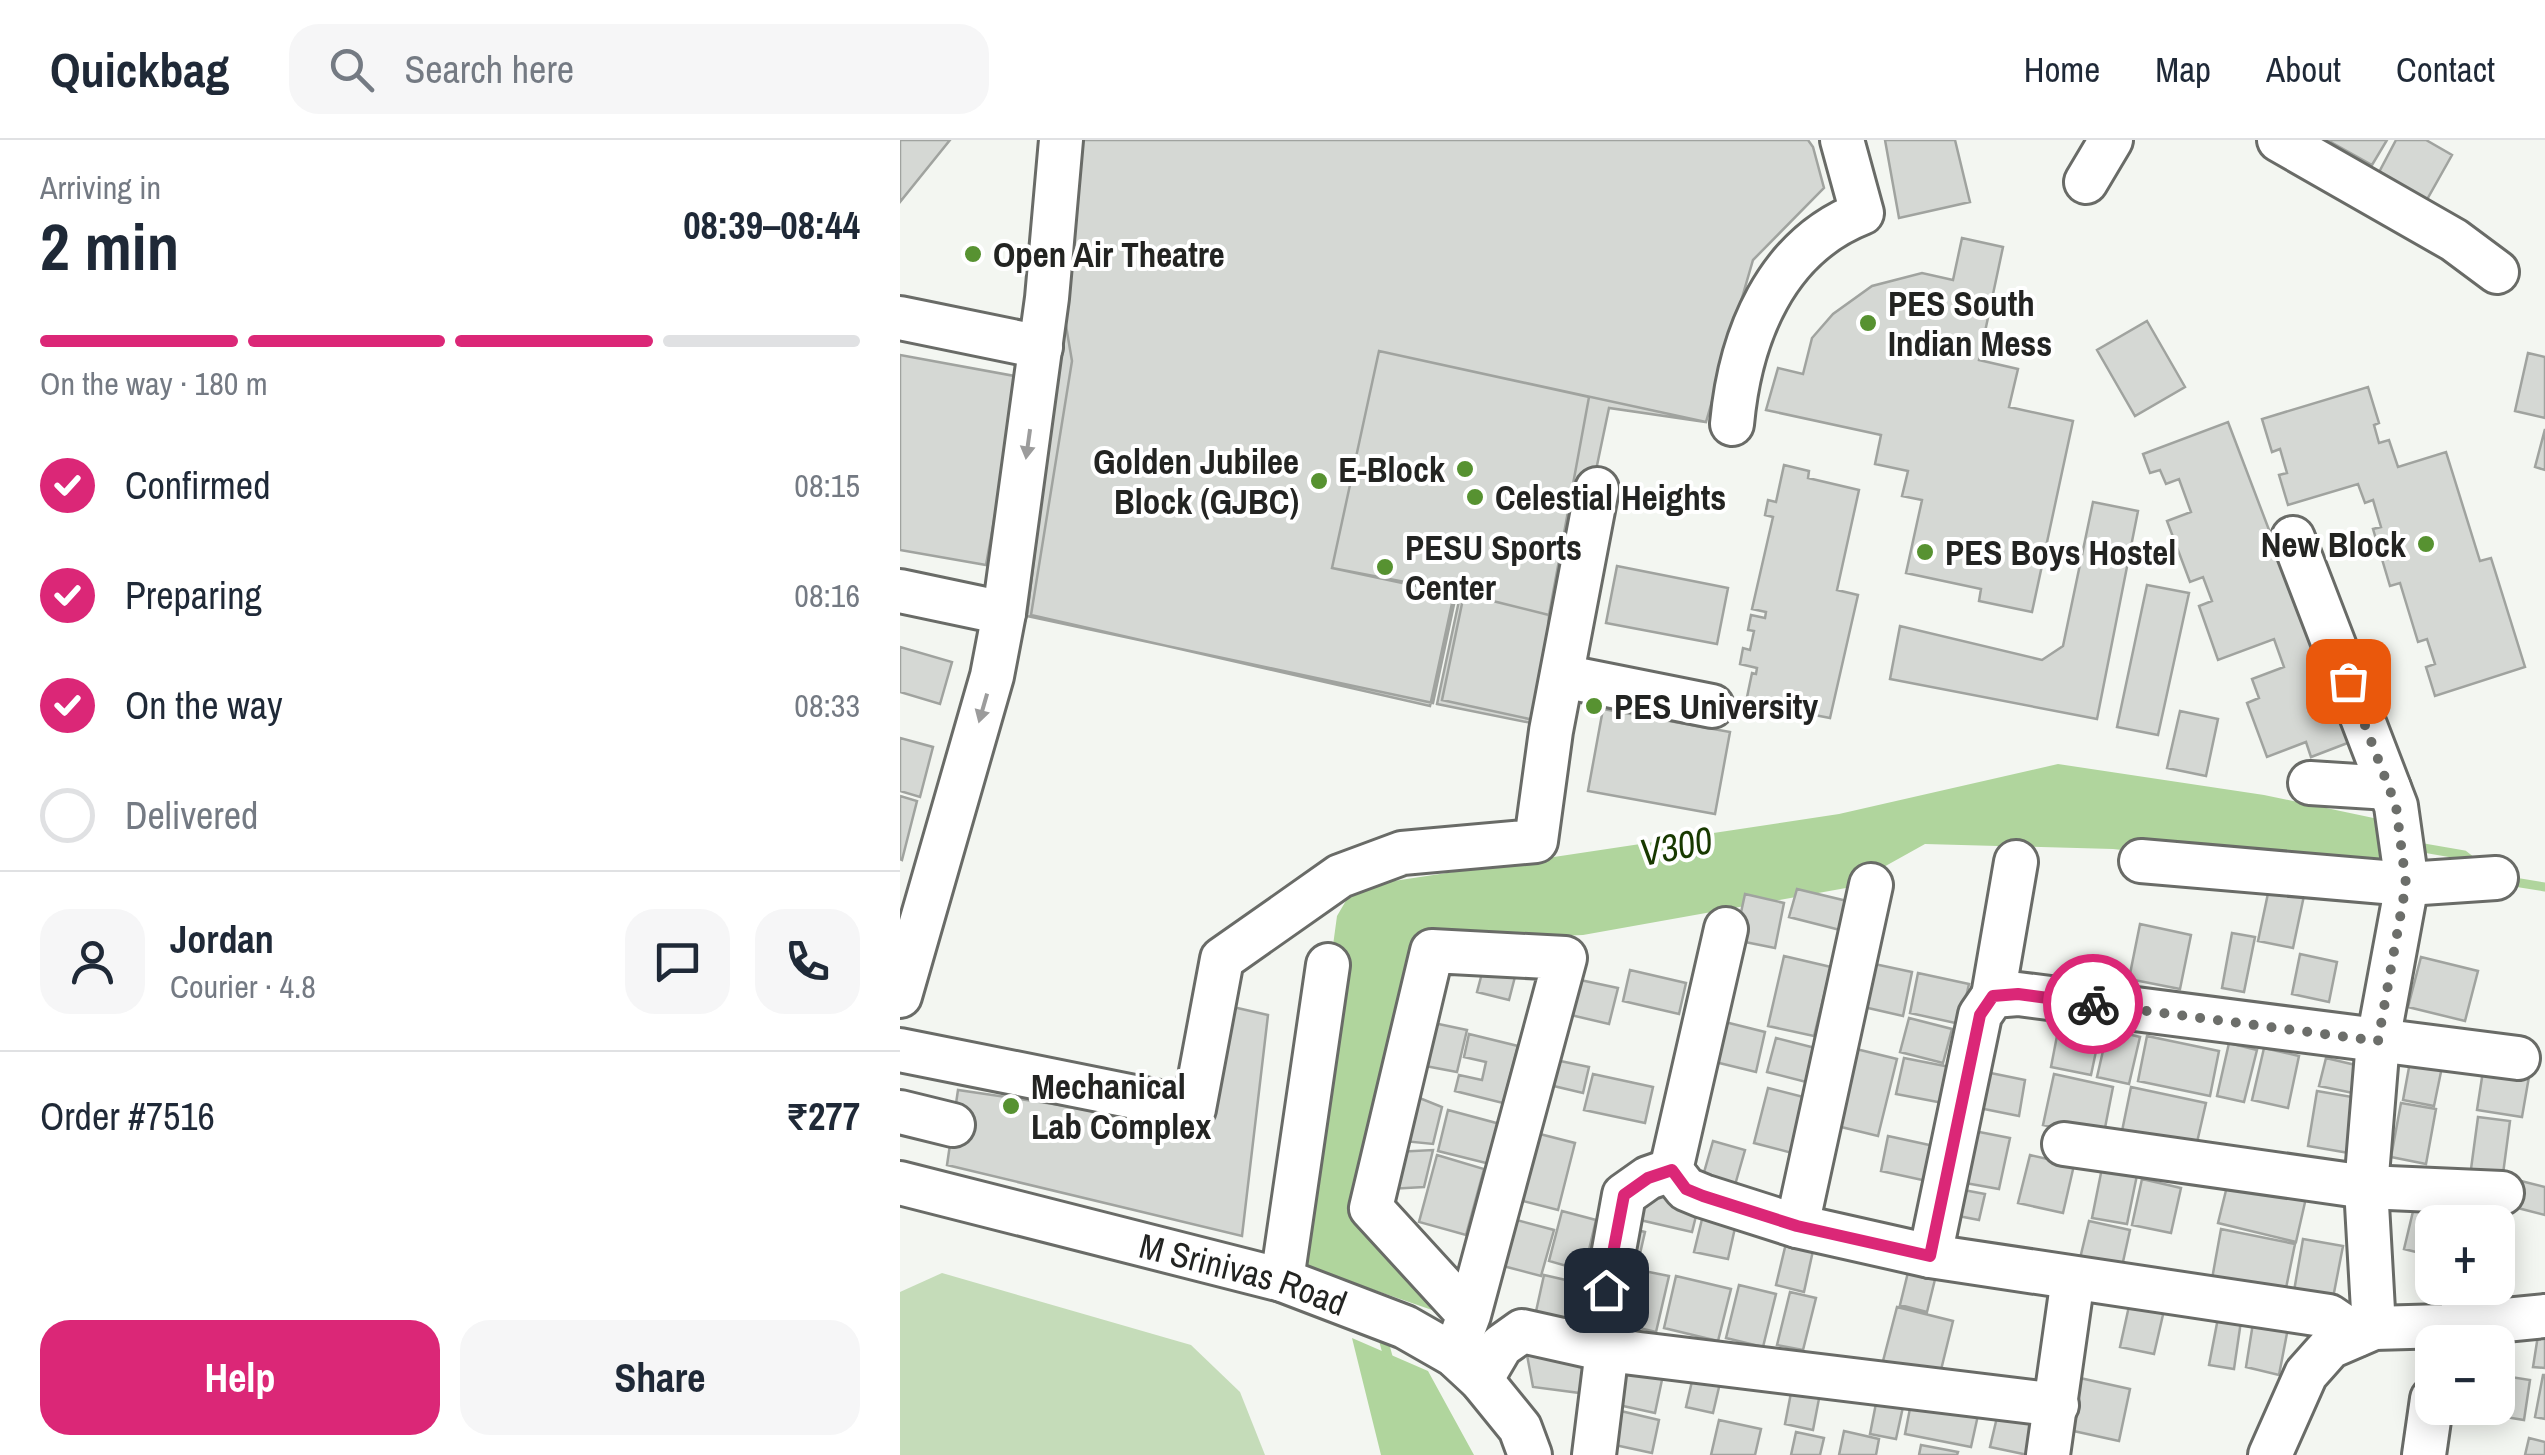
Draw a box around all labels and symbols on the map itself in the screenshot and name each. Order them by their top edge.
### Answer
place label: Open Air Theatre [993,231,1225,278]
marker: Open Air Theatre [962,243,984,265]
place label: PES South Indian Mess [1888,280,2052,367]
marker: PES South Indian Mess [1857,312,1879,334]
one-way arrow [1019,429,1035,460]
place label: Golden Jubilee Block (GJBC) [1093,438,1299,525]
place label: E-Block [1338,446,1445,493]
marker: E-Block [1454,458,1476,480]
marker: Golden Jubilee Block (GJBC) [1308,470,1330,492]
place label: Celestial Heights [1495,474,1726,521]
marker: Celestial Heights [1464,486,1486,508]
place label: New Block [2261,521,2406,568]
place label: PESU Sports Center [1405,524,1582,611]
place label: PES Boys Hostel [1945,529,2176,576]
marker: New Block [2415,533,2437,555]
marker: PES Boys Hostel [1914,541,1936,563]
marker: PESU Sports Center [1374,556,1396,578]
pin [2306,639,2391,724]
place label: PES University [1614,683,1818,730]
one-way arrow [975,693,990,724]
marker: PES University [1583,695,1605,717]
water label: V300 [1635,814,1717,878]
courier [2043,954,2143,1054]
place label: Mechanical Lab Complex [1031,1063,1211,1150]
marker: Mechanical Lab Complex [1000,1095,1022,1117]
street label: M Srinivas Road [1135,1221,1354,1326]
pin [1564,1248,1649,1333]

